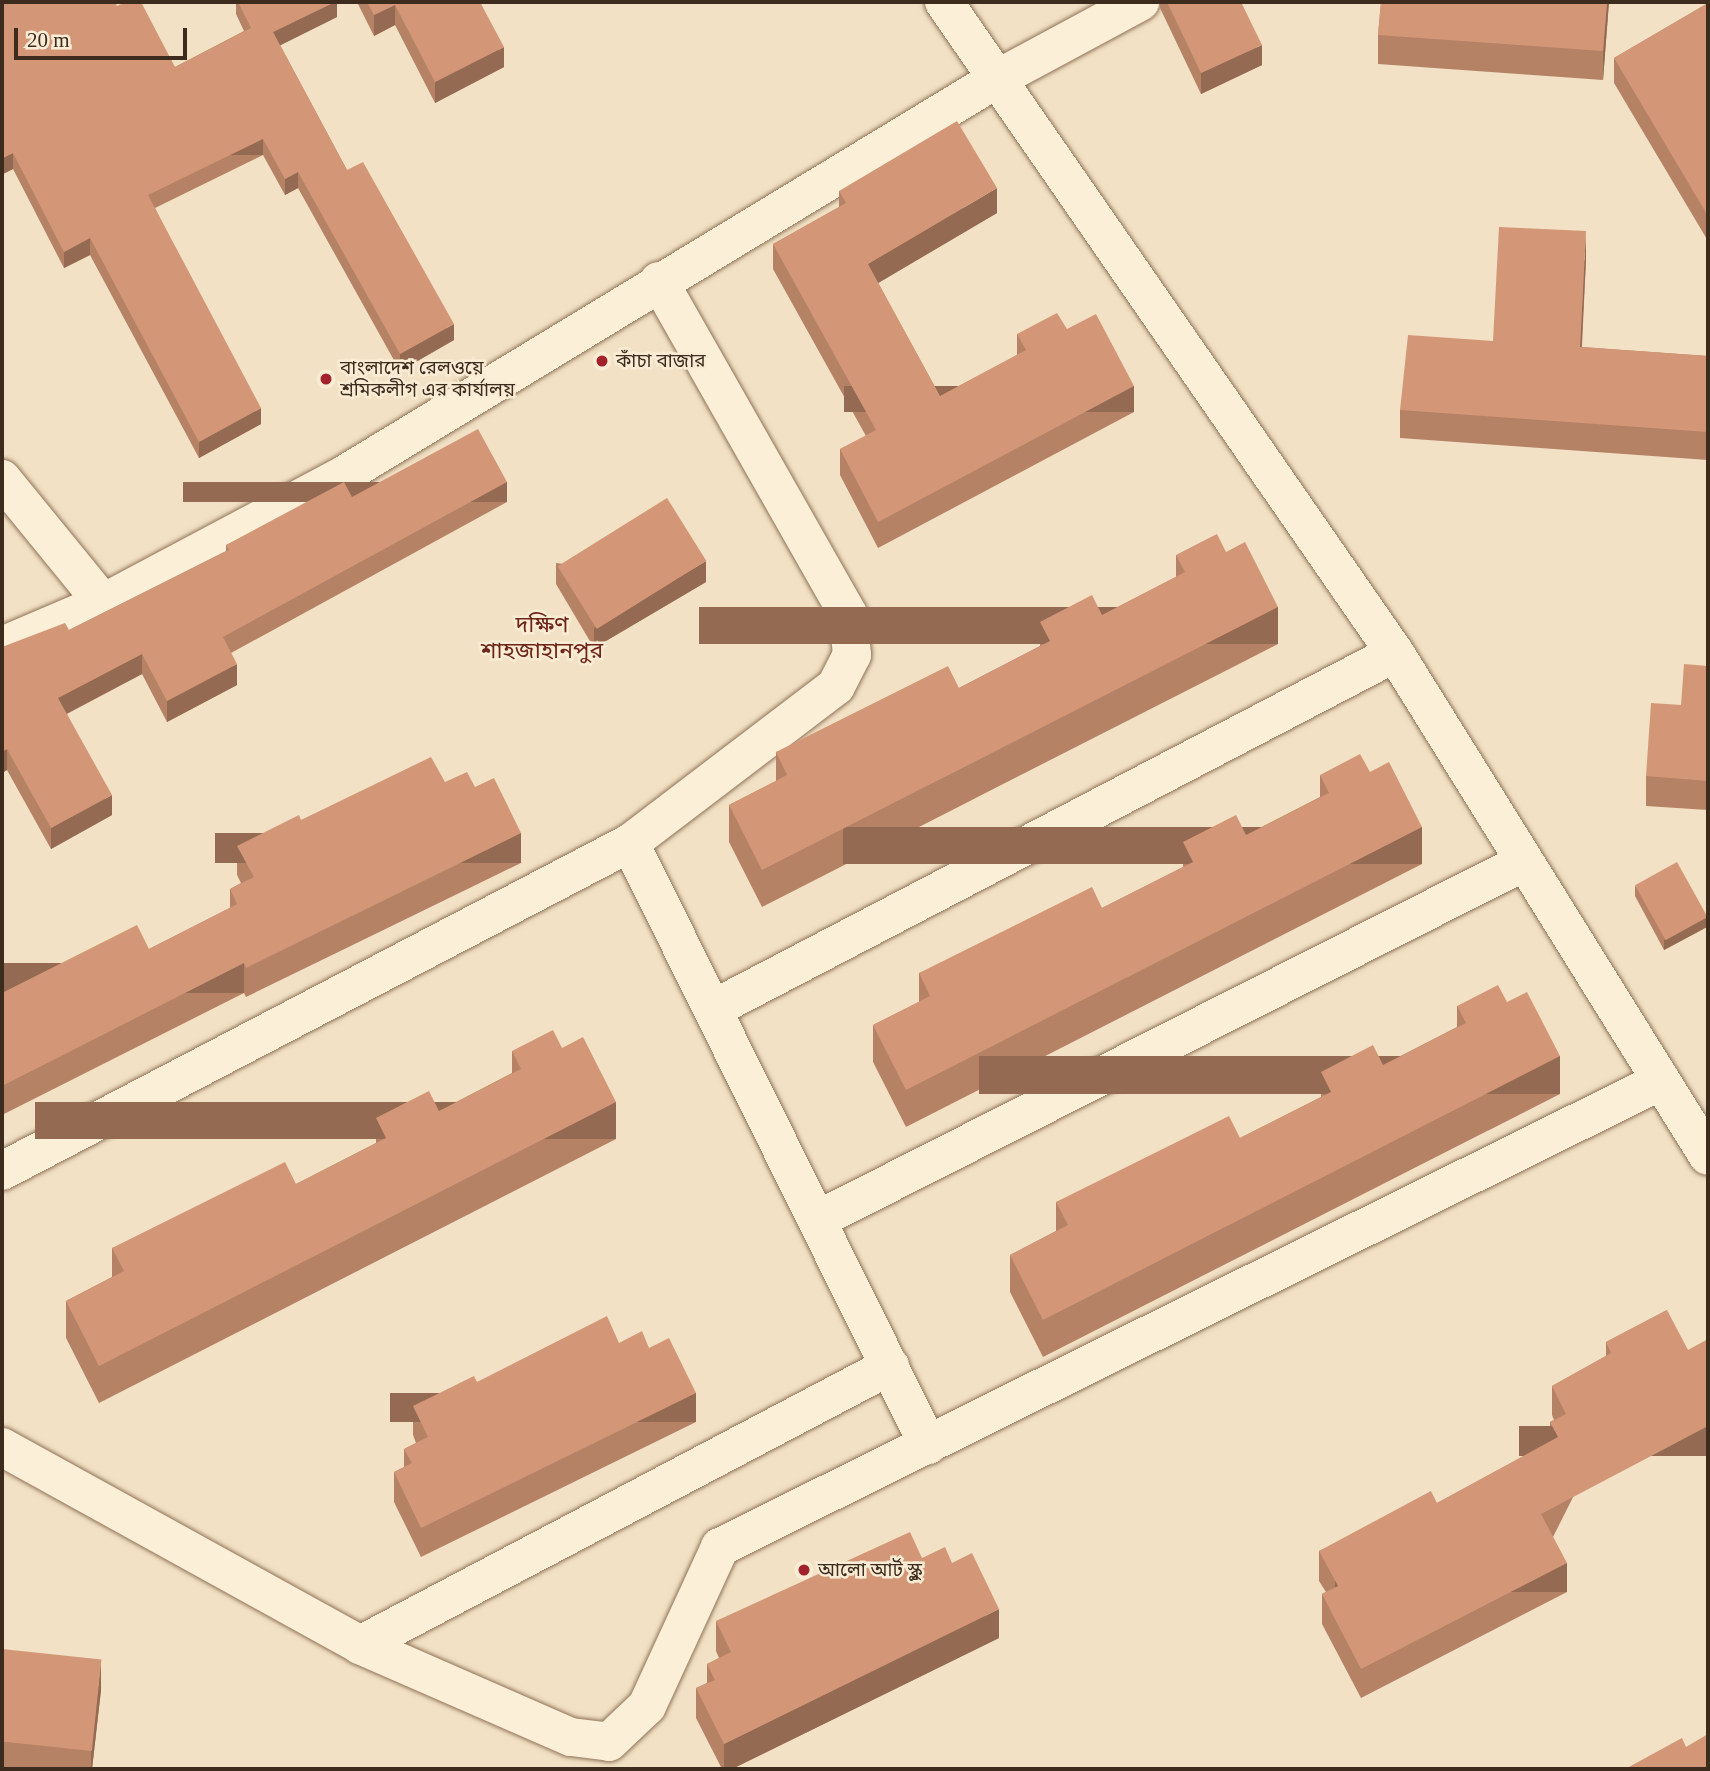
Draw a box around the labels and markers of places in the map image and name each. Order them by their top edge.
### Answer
place label: কাঁচা বাজার [616,350,706,372]
marker: কাঁচা বাজার [594,353,610,369]
place label: বাংলাদেশ রেলওয়ে শ্রমিকলীগ এর কার্যালয় [340,357,515,401]
marker: বাংলাদেশ রেলওয়ে শ্রমিকলীগ এর কার্যালয় [318,371,334,387]
place label: আলো আর্ট স্কুল [818,1559,922,1581]
marker: আলো আর্ট স্কুল [796,1562,812,1578]

